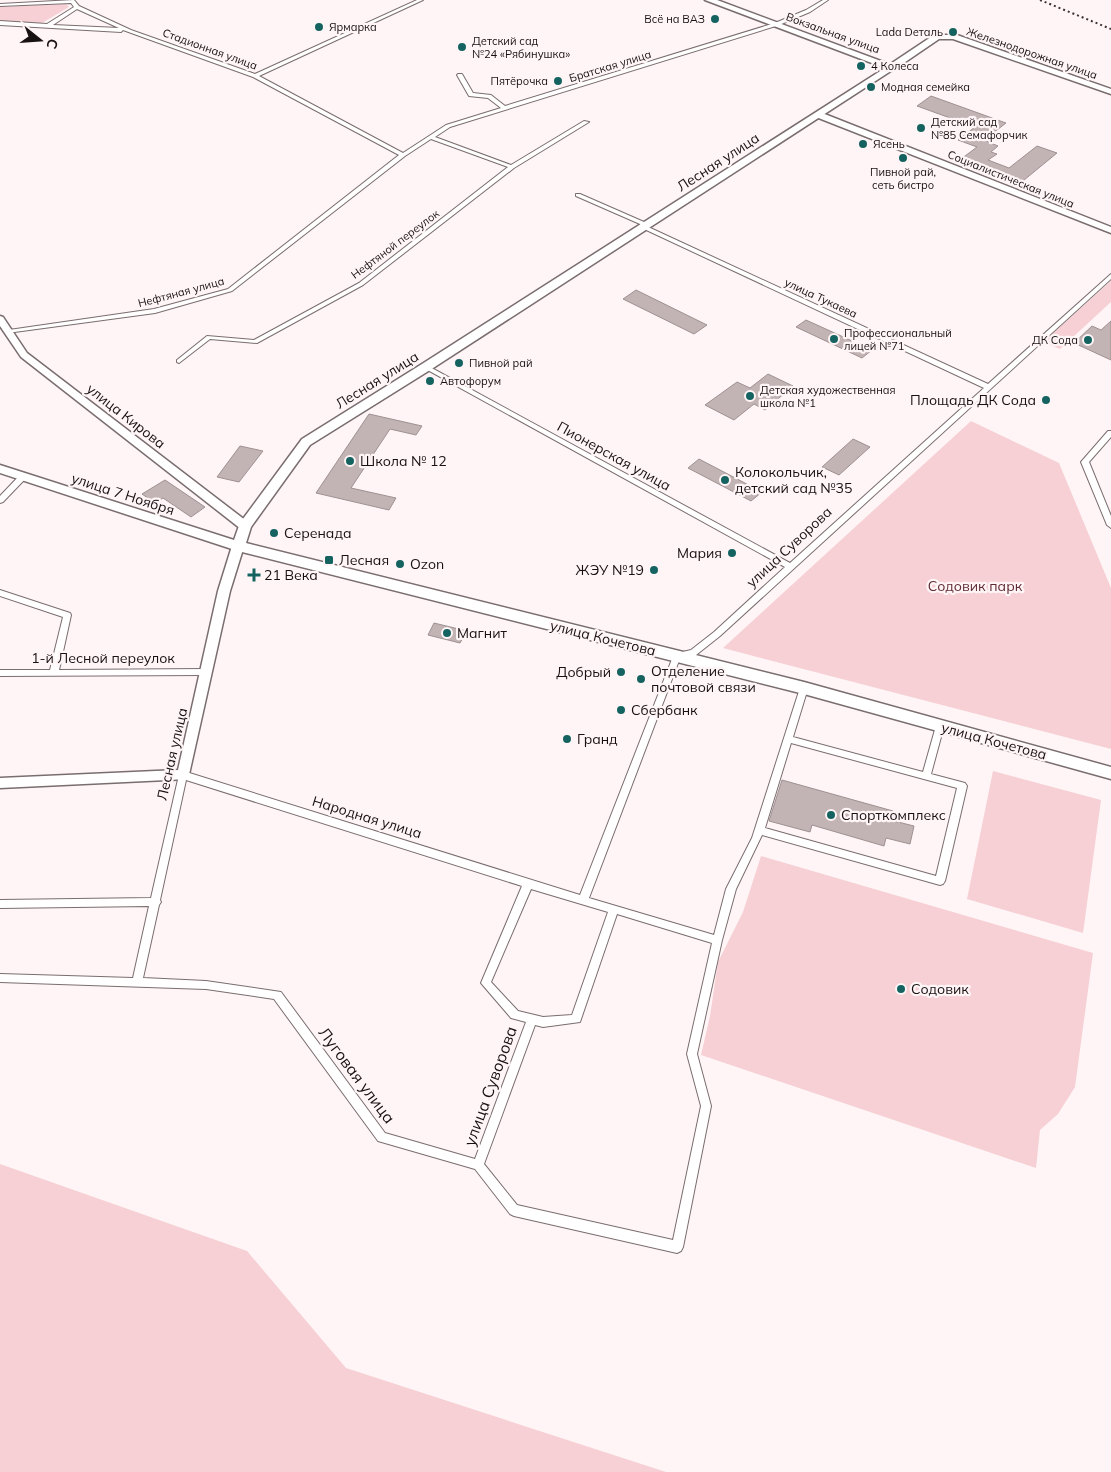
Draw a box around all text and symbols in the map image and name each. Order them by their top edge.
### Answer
street label: Вокзальная улица [784,10,882,56]
place label: Всё на ВАЗ [644,12,705,26]
marker: Всё на ВАЗ [709,13,721,25]
north arrow [15,15,65,65]
place label: Ярмарка [329,20,377,34]
marker: Ярмарка [313,21,325,33]
street label: Железнодорожная улица [965,24,1099,82]
street label: Стадионная улица [161,25,259,73]
place label: Lada Dеталь [876,25,943,39]
marker: Lada Dеталь [947,26,959,38]
place label: Детский сад №24 «Рябинушка» [472,34,570,61]
text: С [42,37,62,51]
marker: Детский сад №24 «Рябинушка» [456,41,468,53]
street label: Братская улица [567,47,653,85]
place label: 4 Колеса [871,59,919,73]
marker: 4 Колеса [855,60,867,72]
place label: Пятёрочка [491,74,548,88]
marker: Пятёрочка [552,75,564,87]
place label: Модная семейка [881,80,970,94]
marker: Модная семейка [865,81,877,93]
place label: Детский сад №85 Семафорчик [931,115,1027,142]
marker: Детский сад №85 Семафорчик [915,122,927,134]
street label: Лесная улица [673,129,763,195]
place label: Ясень [873,137,905,151]
marker: Ясень [857,138,869,150]
street label: Социалистическая улица [946,147,1076,211]
marker: Пивной рай, сеть бистро [897,152,909,164]
place label: Пивной рай, сеть бистро [870,165,936,192]
street label: Нефтяной переулок [348,206,442,282]
street label: Нефтяная улица [136,274,226,310]
street label: улица Тукаева [783,275,859,321]
place label: Профессиональный лицей №71 [844,326,952,353]
marker: Профессиональный лицей №71 [828,333,840,345]
place label: ДК Сода [1032,333,1078,347]
marker: ДК Сода [1082,334,1094,346]
street label: Лесная улица [332,347,422,413]
place label: Пивной рай [469,356,532,370]
marker: Пивной рай [453,357,465,369]
place label: Автофорум [440,374,501,388]
marker: Автофорум [424,375,436,387]
street label: улица Кирова [83,380,169,452]
place label: Детская художественная школа №1 [760,383,895,410]
marker: Детская художественная школа №1 [744,390,756,402]
place label: Площадь ДК Сода [910,391,1036,409]
marker: Площадь ДК Сода [1040,394,1052,406]
street label: Пионерская улица [554,417,674,495]
place label: Школа № 12 [360,452,447,470]
marker: Школа № 12 [344,455,356,467]
place label: Колокольчик, детский сад №35 [735,463,852,497]
street label: улица 7 Ноября [69,469,177,519]
marker: Колокольчик, детский сад №35 [719,474,731,486]
street label: улица Суворова [743,503,835,591]
place label: Серенада [284,524,351,542]
marker: Серенада [268,527,280,539]
place label: Мария [677,544,722,562]
marker: Мария [726,547,738,559]
place label: Лесная [339,551,389,569]
marker: Лесная [323,554,335,566]
place label: Ozon [410,555,444,573]
marker: Ozon [394,558,406,570]
place label: ЖЭУ №19 [576,561,644,579]
marker: ЖЭУ №19 [648,564,660,576]
place label: 21 Века [264,566,318,584]
marker: 21 Века [248,569,260,581]
park label: Содовик парк [928,577,1023,595]
street label: улица Кочетова [548,616,658,660]
place label: Магнит [457,624,507,642]
marker: Магнит [441,627,453,639]
street label: 1-й Лесной переулок [31,649,175,667]
place label: Отделение почтовой связи [651,662,756,696]
place label: Добрый [556,663,611,681]
marker: Добрый [615,666,627,678]
marker: Отделение почтовой связи [635,673,647,685]
place label: Сбербанк [631,701,698,719]
marker: Сбербанк [615,704,627,716]
street label: Лесная улица [153,706,191,802]
street label: улица Кочетова [939,718,1049,764]
place label: Гранд [577,730,618,748]
marker: Гранд [561,733,573,745]
street label: Народная улица [310,792,424,842]
place label: Спорткомплекс [841,806,946,824]
marker: Спорткомплекс [825,809,837,821]
place label: Содовик [911,980,969,998]
marker: Содовик [895,983,907,995]
street label: Луговая улица [314,1023,400,1127]
street label: улица Суворова [459,1023,521,1149]

